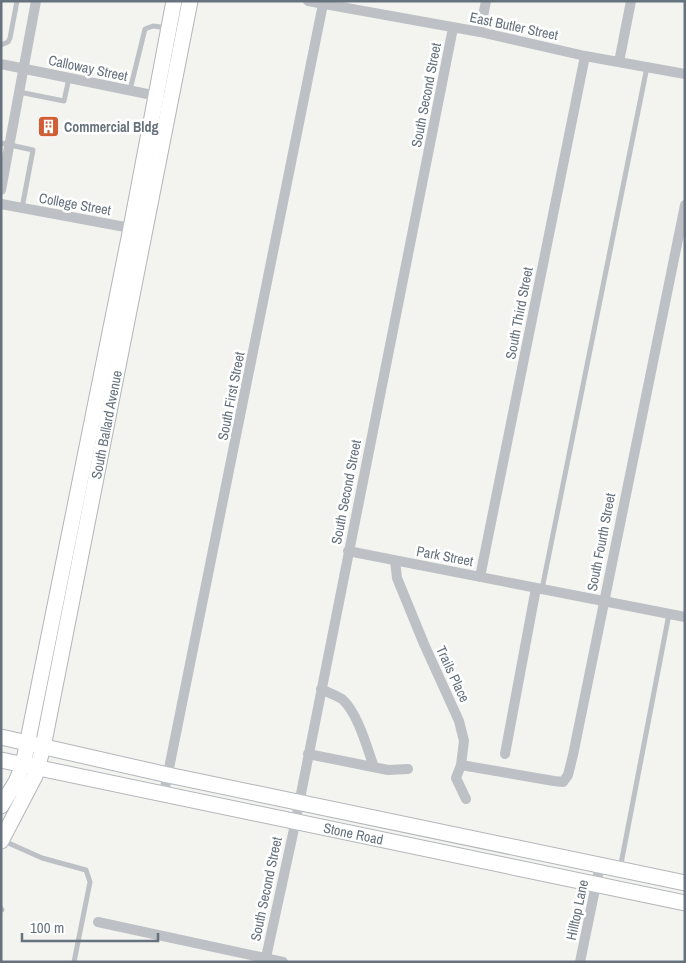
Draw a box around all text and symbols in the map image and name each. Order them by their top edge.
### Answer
street label: East Butler Street [468,8,560,44]
street label: South Second Street [407,41,445,149]
street label: Calloway Street [47,51,129,85]
building icon: Commercial Bldg [36,115,60,139]
place label: Commercial Bldg [64,118,158,136]
street label: College Street [38,189,112,219]
street label: South Third Street [501,265,537,361]
street label: South First Street [214,350,248,442]
street label: South Ballard Avenue [87,369,126,481]
street label: South Second Street [327,438,365,546]
street label: South Fourth Street [583,491,619,593]
street label: Park Street [415,542,475,570]
street label: Trails Place [432,643,474,705]
street label: Stone Road [322,819,385,849]
street label: South Second Street [246,835,286,943]
street label: Hilltop Lane [562,878,592,942]
scale bar [22,910,159,942]
text: 100 m [30,917,64,938]

